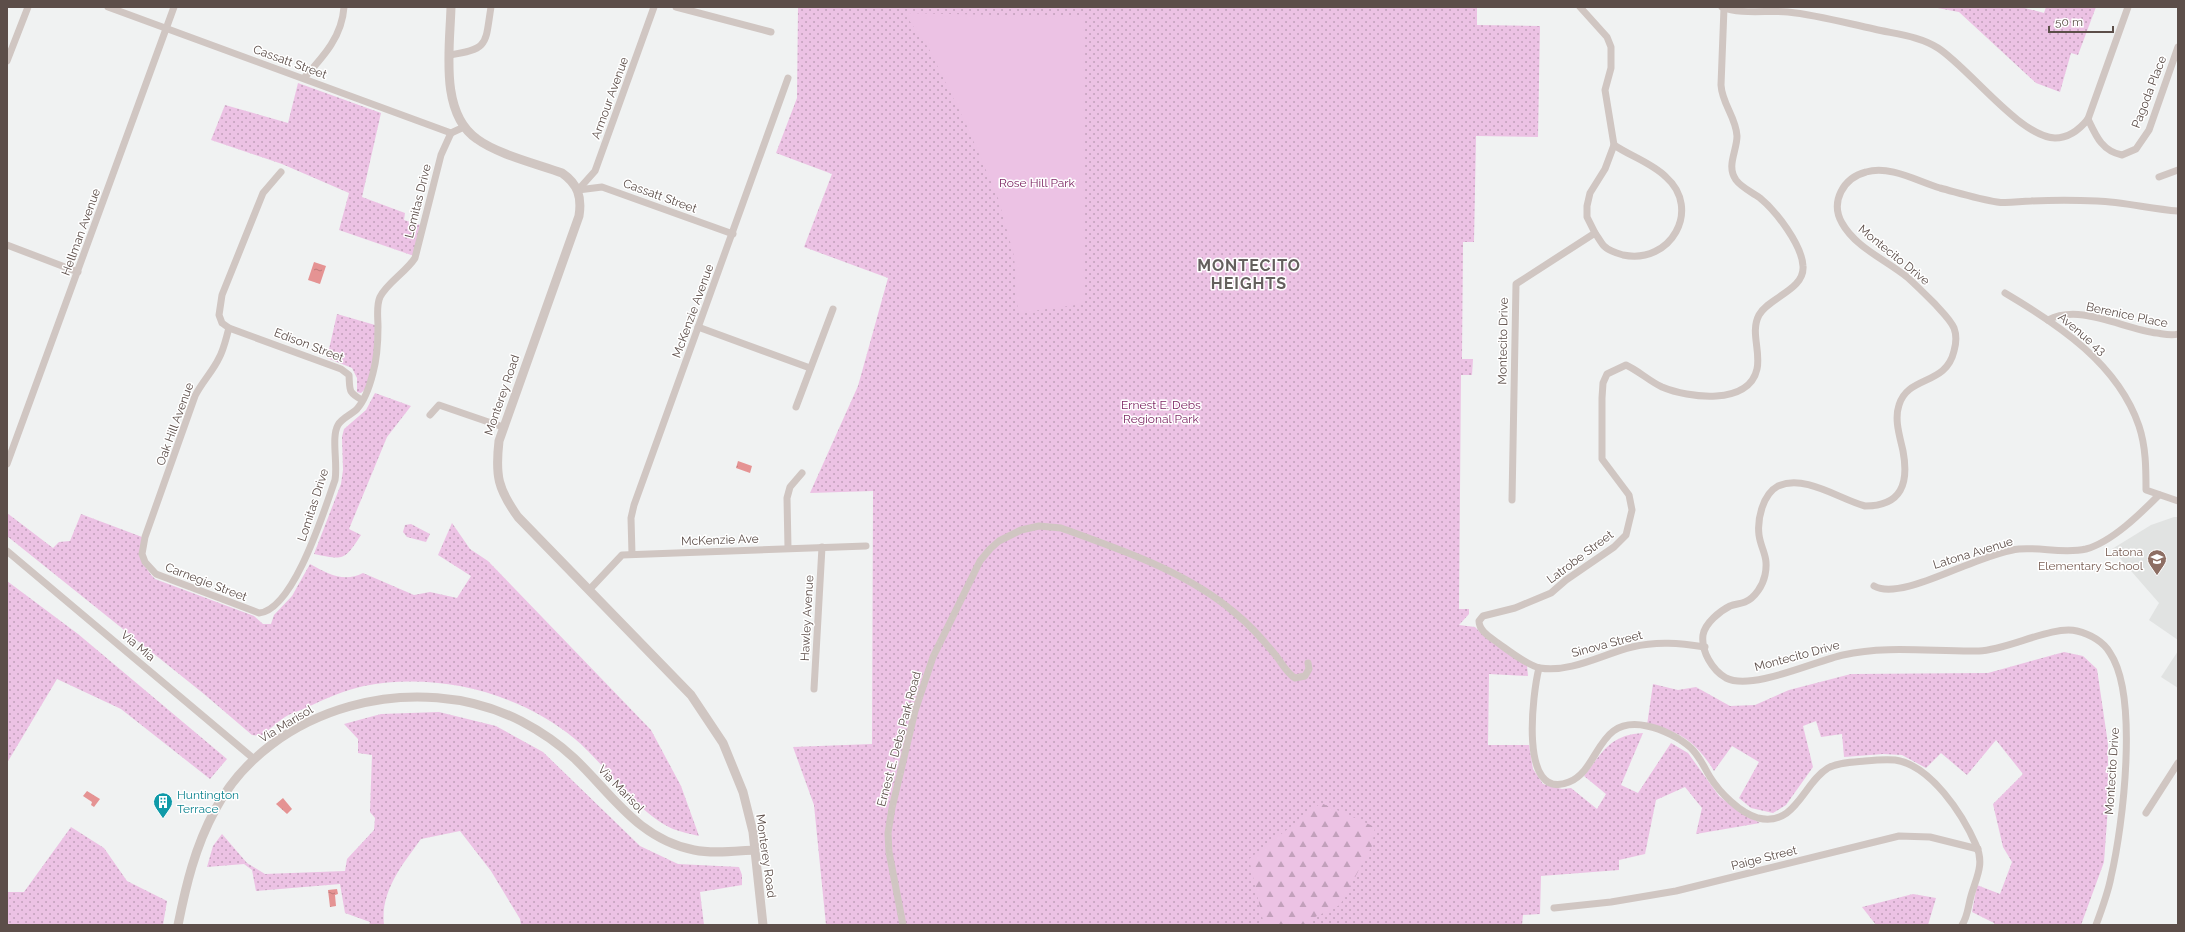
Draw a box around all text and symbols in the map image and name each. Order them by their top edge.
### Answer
scale bar [2049,8,2113,34]
text: 50 m [2055,15,2083,29]
street label: Cassatt Street [251,42,329,82]
street label: Pagoda Place [2129,54,2169,130]
street label: Armour Avenue [589,55,631,141]
street label: Lomitas Drive [402,163,434,239]
street label: Cassatt Street [621,176,699,216]
park label: Rose Hill Park [999,176,1076,190]
street label: Hellman Avenue [59,187,103,277]
street label: Montecito Drive [1856,222,1932,288]
district label: MONTECITO HEIGHTS [1197,256,1301,293]
street label: McKenzie Avenue [670,262,716,360]
street label: Montecito Drive [1495,297,1511,385]
street label: Berenice Place [2085,300,2169,330]
street label: Avenue 43 [2055,310,2109,358]
street label: Edison Street [272,325,346,365]
street label: Monterey Road [482,353,522,437]
street label: Oak Hill Avenue [153,381,197,467]
park label: Ernest E. Debs Regional Park [1121,398,1201,426]
street label: Lomitas Drive [295,467,331,543]
street label: Latrobe Street [1544,528,1616,586]
street label: McKenzie Ave [681,532,759,548]
street label: Latona Avenue [1931,534,2015,572]
place label: Latona Elementary School [2038,545,2144,573]
school or university icon: Latona Elementary School [2146,548,2168,576]
street label: Carnegie Street [163,560,249,604]
street label: Hawley Avenue [798,575,816,661]
street label: Via Mia [118,628,158,664]
street label: Sinova Street [1570,628,1644,660]
street label: Montecito Drive [1753,638,1841,674]
street label: Ernest E. Debs Park Road [874,670,924,808]
street label: Via Marisol [257,702,316,746]
street label: Montecito Drive [2102,727,2122,815]
street label: Via Marisol [595,762,648,816]
place label: Huntington Terrace [177,788,239,816]
building icon: Huntington Terrace [152,791,174,819]
street label: Monterey Road [753,813,779,899]
street label: Paige Street [1730,843,1798,873]

